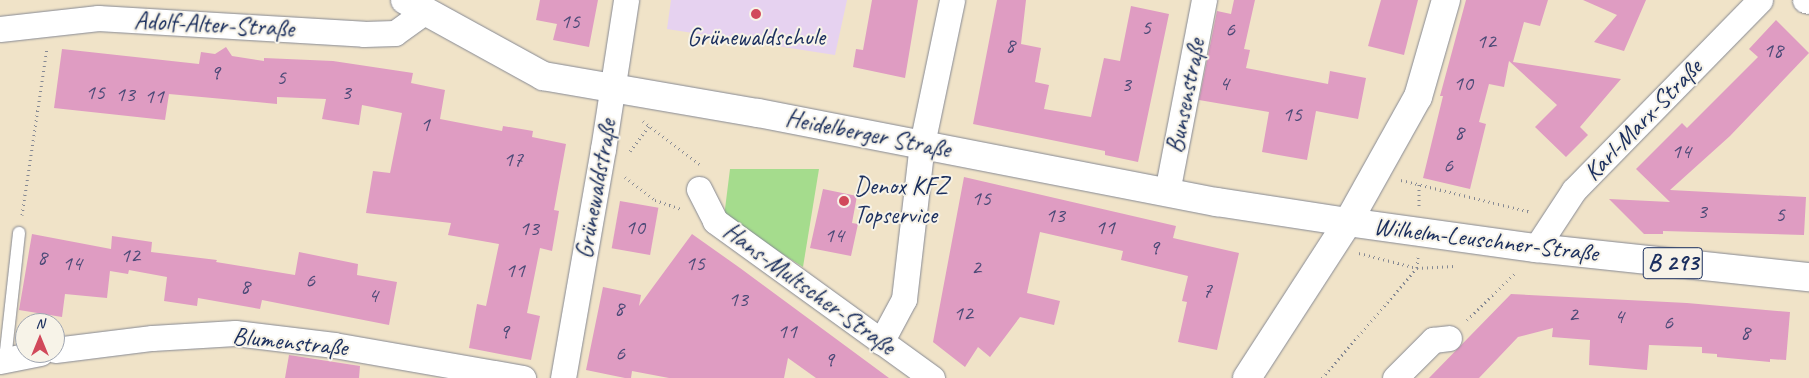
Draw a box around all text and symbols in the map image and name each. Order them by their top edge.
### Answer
street label: Adolf-Alter-Straße [133,6,295,44]
marker: Grünewaldschule [750,8,762,20]
house number: 15 [560,9,580,35]
house number: 5 [1141,15,1151,41]
house number: 6 [1225,17,1235,43]
place label: Grünewaldschule [687,22,825,52]
house number: 12 [1476,29,1496,55]
house number: 8 [1005,33,1015,59]
street label: Bunsenstraße [1160,36,1212,156]
house number: 18 [1763,38,1783,64]
street label: Karl-Marx-Straße [1578,53,1708,187]
house number: 9 [210,60,220,86]
house number: 5 [276,65,286,91]
house number: 4 [1219,71,1229,97]
house number: 10 [1453,71,1473,97]
house number: 3 [1121,72,1131,98]
house number: 15 [85,80,105,106]
house number: 3 [341,80,351,106]
house number: 13 [115,82,135,108]
house number: 11 [144,84,164,110]
house number: 15 [1282,102,1302,128]
street label: Heidelberger Straße [783,103,953,165]
house number: 1 [420,112,430,138]
street label: Grünewaldstraße [569,117,623,261]
house number: 8 [1454,120,1464,146]
house number: 14 [1671,139,1691,165]
house number: 17 [503,147,523,173]
house number: 6 [1443,153,1453,179]
place label: Denox KFZ Topservice [854,172,949,231]
house number: 15 [971,186,991,212]
marker: Denox KFZ Topservice [838,195,850,207]
house number: 3 [1697,199,1707,225]
house number: 5 [1775,202,1785,228]
house number: 13 [1045,203,1065,229]
street label: Wilhelm-Leuschner-Straße [1372,211,1600,269]
house number: 10 [625,215,645,241]
house number: 11 [1095,215,1115,241]
house number: 13 [519,216,539,242]
street label: Hans-Multscher-Straße [717,216,901,362]
house number: 14 [824,223,844,249]
house number: 9 [1149,235,1159,261]
road number: B 293 [1642,242,1704,284]
house number: 12 [120,243,140,269]
house number: 8 [37,245,47,271]
house number: 14 [62,251,82,277]
house number: 15 [685,251,705,277]
house number: 2 [971,255,981,281]
house number: 11 [505,258,525,284]
house number: 6 [305,268,315,294]
house number: 8 [240,274,250,300]
house number: 7 [1202,278,1212,304]
house number: 4 [368,283,378,309]
house number: 13 [728,287,748,313]
house number: 8 [614,296,624,322]
house number: 12 [953,301,973,327]
house number: 2 [1568,302,1578,328]
house number: 4 [1614,304,1624,330]
house number: 6 [1663,310,1673,336]
north arrow [15,313,65,363]
text: N [36,315,44,332]
house number: 9 [499,319,509,345]
house number: 11 [777,319,797,345]
house number: 8 [1740,320,1750,346]
street label: Blumenstraße [231,321,349,363]
house number: 6 [615,341,625,367]
house number: 9 [824,347,834,373]

